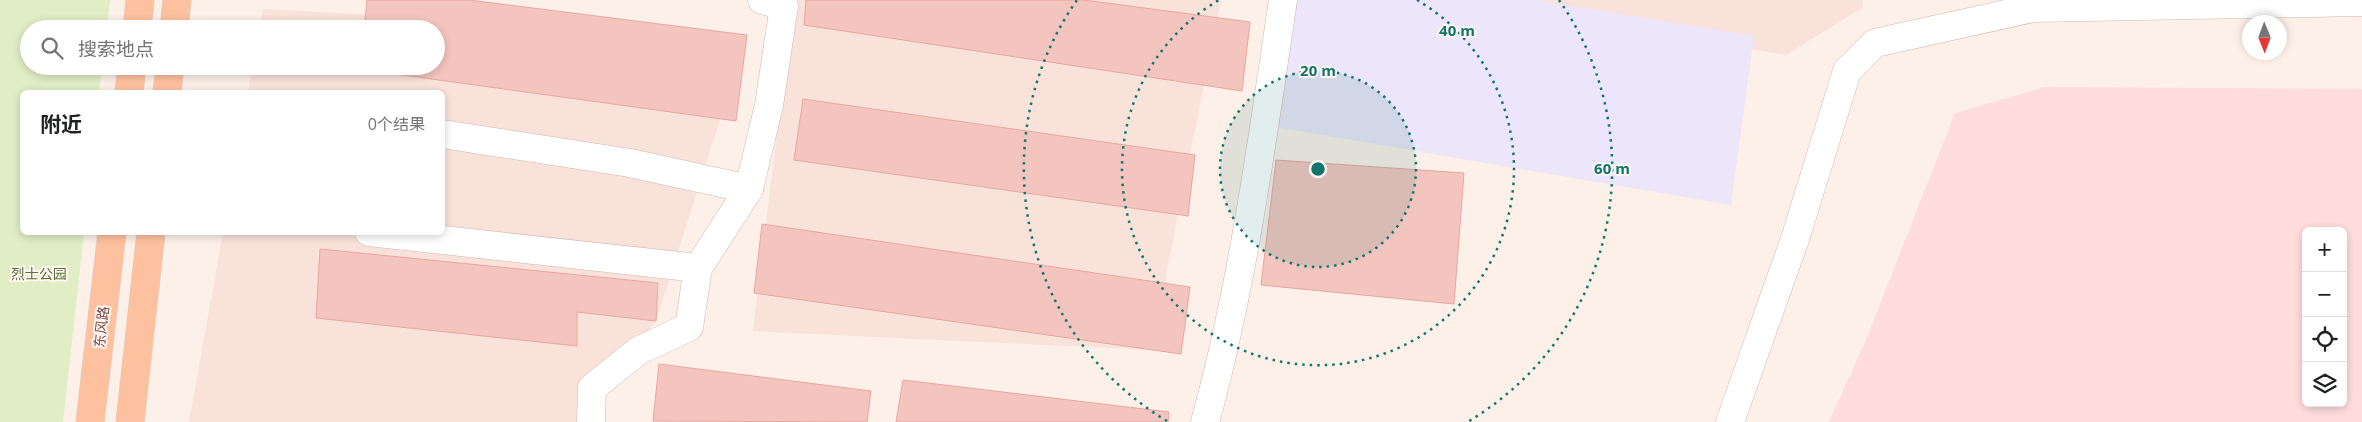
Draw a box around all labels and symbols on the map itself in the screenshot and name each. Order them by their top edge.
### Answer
north arrow [2242,15,2287,60]
text: 40 m [1439,20,1475,40]
text: 20 m [1300,60,1336,80]
text: 60 m [1594,158,1630,178]
centre of rings [1309,160,1327,178]
park label: 烈士公园 [11,264,67,283]
street label: 东风路 [89,305,113,349]

